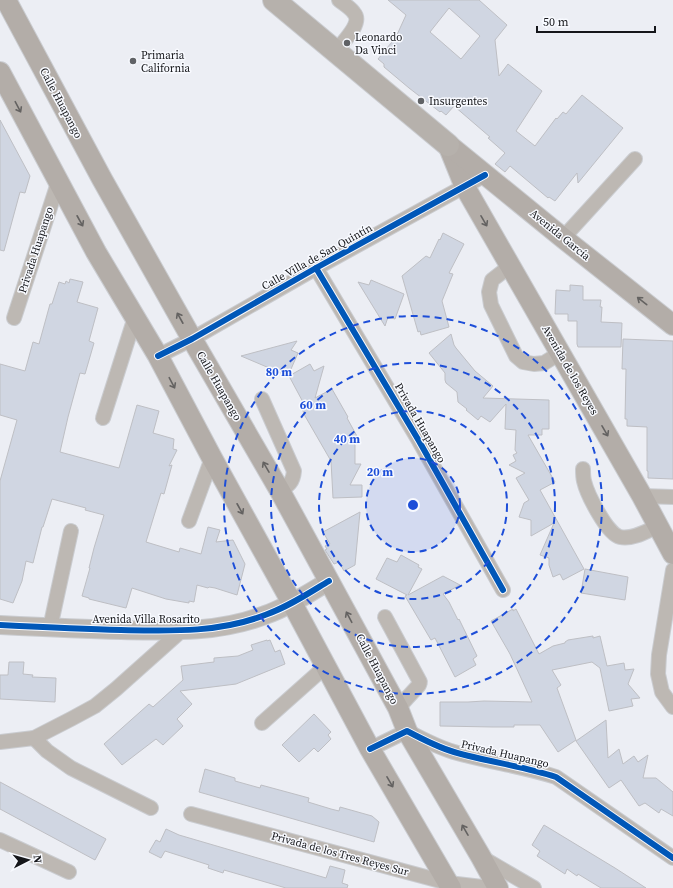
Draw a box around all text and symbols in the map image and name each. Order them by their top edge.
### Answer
scale bar [537,8,655,34]
text: 50 m [543,14,569,30]
place label: Leonardo Da Vinci [355,30,402,58]
marker: Leonardo Da Vinci [342,38,352,48]
place label: Primaria California [141,48,190,76]
marker: Primaria California [128,56,138,66]
street label: Calle Huapango [36,65,86,141]
place label: Insurgentes [429,94,487,109]
marker: Insurgentes [416,96,426,106]
one-way arrow [15,101,23,113]
street label: Privada Huapango [15,205,57,295]
street label: Avenida García [527,206,594,264]
one-way arrow [76,215,84,227]
one-way arrow [481,215,489,227]
street label: Calle Villa de San Quintín [259,220,375,294]
one-way arrow [637,296,648,305]
one-way arrow [176,312,184,324]
street label: Avenida de los Reyes [538,322,602,418]
street label: Calle Huapango [193,349,245,423]
text: 80 m [266,364,292,380]
one-way arrow [169,377,176,389]
street label: Privada Huapango [391,380,449,466]
text: 60 m [300,397,326,413]
one-way arrow [601,425,609,437]
text: 40 m [334,431,360,447]
one-way arrow [261,461,269,473]
text: 20 m [367,464,393,480]
centre of rings [406,498,420,512]
one-way arrow [237,503,245,515]
one-way arrow [345,611,353,623]
street label: Avenida Villa Rosarito [92,612,200,627]
street label: Calle Huapango [352,631,402,707]
street label: Privada Huapango [460,737,550,771]
one-way arrow [386,776,394,788]
one-way arrow [460,824,468,836]
street label: Privada de los Tres Reyes Sur [270,828,411,880]
north arrow [8,840,48,880]
text: N [30,854,45,864]

